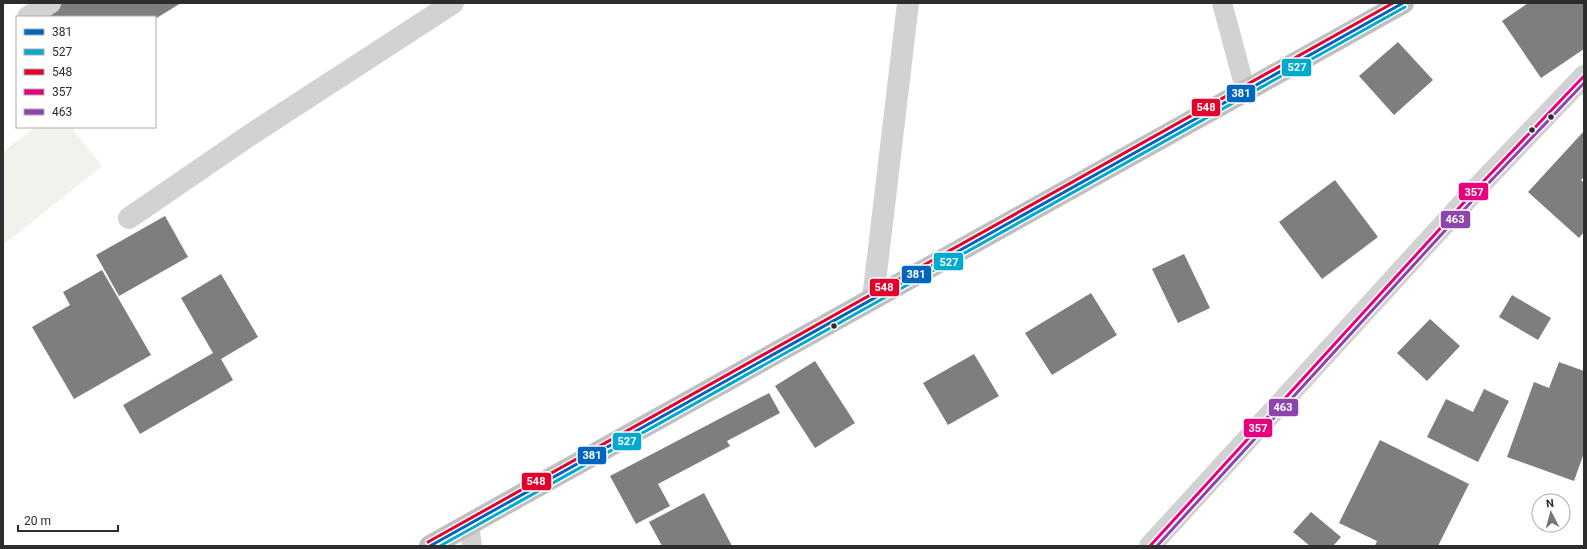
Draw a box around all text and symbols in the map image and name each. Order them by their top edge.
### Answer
legend [16,16,156,128]
text: 381 [52,25,72,39]
text: 527 [52,45,72,59]
line badge: 527 [1281,58,1312,77]
text: 527 [1288,61,1306,74]
text: 548 [52,65,72,79]
line badge: 381 [1226,84,1256,103]
text: 357 [52,85,72,99]
text: 381 [1232,87,1250,100]
line badge: 548 [1191,98,1221,117]
text: 548 [1197,101,1215,114]
text: 463 [52,105,72,119]
unlabelled marker [1546,112,1556,122]
unlabelled marker [1527,125,1537,135]
line badge: 357 [1458,182,1489,201]
text: 357 [1465,186,1483,199]
line badge: 463 [1440,210,1471,229]
text: 463 [1446,213,1464,226]
line badge: 527 [933,252,964,271]
text: 527 [940,256,958,269]
line badge: 381 [901,265,932,284]
text: 381 [907,268,925,281]
line badge: 548 [869,278,900,297]
text: 548 [875,281,893,294]
unlabelled marker [829,321,839,331]
line badge: 463 [1268,398,1299,417]
text: 463 [1274,401,1292,414]
line badge: 357 [1243,418,1273,438]
text: 357 [1249,422,1267,435]
line badge: 527 [612,432,642,451]
text: 527 [618,435,636,448]
line badge: 381 [577,446,607,465]
text: 381 [583,449,601,462]
line badge: 548 [521,472,552,491]
text: 548 [527,475,545,488]
north arrow [1531,493,1571,533]
text: N [1545,497,1555,510]
scale bar [18,507,118,533]
text: 20 m [24,514,51,528]

